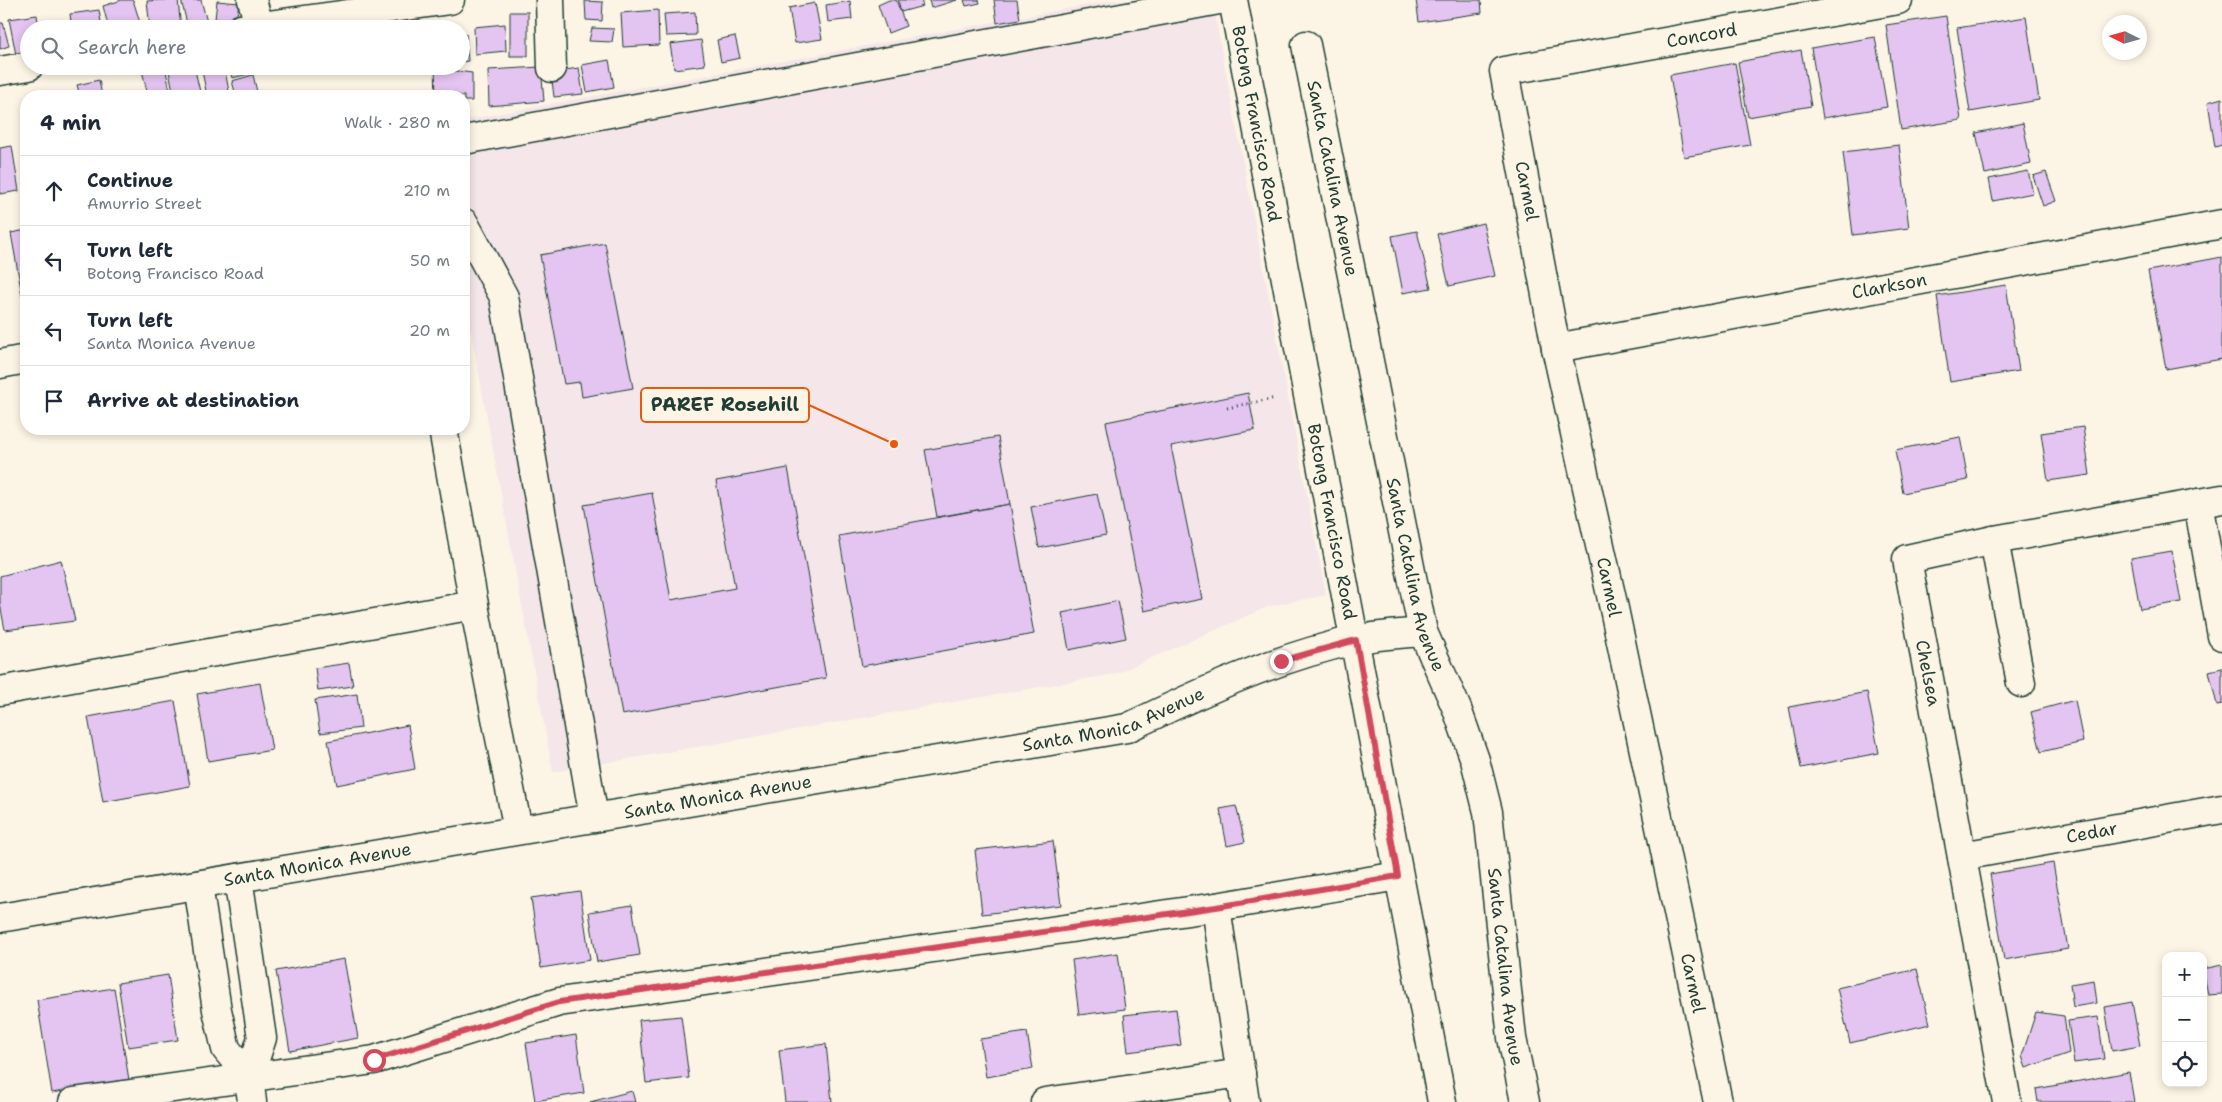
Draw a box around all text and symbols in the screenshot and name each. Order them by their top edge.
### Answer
north arrow [2102,15,2147,60]
street label: Concord [1665,17,1739,53]
search box [20,20,470,75]
street label: Botong Francisco Road [1226,24,1287,224]
icon: search [38,34,66,62]
text: Search here [78,35,187,60]
street label: Santa Catalina Avenue [1301,78,1364,278]
text: 4 min [40,109,101,137]
text: Walk · 280 m [344,112,450,133]
street label: Carmel [1509,159,1545,224]
text: Continue [87,168,173,193]
icon: ahead [40,177,68,205]
text: 210 m [403,180,450,201]
text: Amurrio Street [87,193,202,214]
text: Turn left [87,238,173,263]
icon: left [40,247,68,275]
text: 50 m [410,250,450,271]
text: Botong Francisco Road [87,263,264,284]
street label: Clarkson [1850,267,1929,305]
text: Turn left [87,308,173,333]
icon: left [40,317,68,345]
text: 20 m [409,320,450,341]
text: Santa Monica Avenue [87,333,256,354]
icon: arrive [40,387,68,415]
text: Arrive at destination [87,388,299,413]
callout: PAREF Rosehill [641,388,809,422]
text: PAREF Rosehill [651,392,800,417]
street label: Botong Francisco Road [1302,422,1362,622]
street label: Santa Catalina Avenue [1381,476,1451,675]
street label: Carmel [1591,555,1627,620]
street label: Chelsea [1910,638,1946,708]
route end [1270,650,1293,673]
street label: Santa Monica Avenue [1021,681,1208,757]
street label: Santa Monica Avenue [622,769,814,825]
street label: Cedar [2064,816,2119,849]
street label: Santa Monica Avenue [222,837,413,892]
street label: Santa Catalina Avenue [1482,867,1529,1068]
street label: Carmel [1675,951,1711,1016]
map controls [2162,952,2207,1087]
button: + [2162,952,2207,997]
button: − [2162,997,2207,1042]
button: locate [2162,1042,2207,1087]
route start [363,1049,386,1072]

